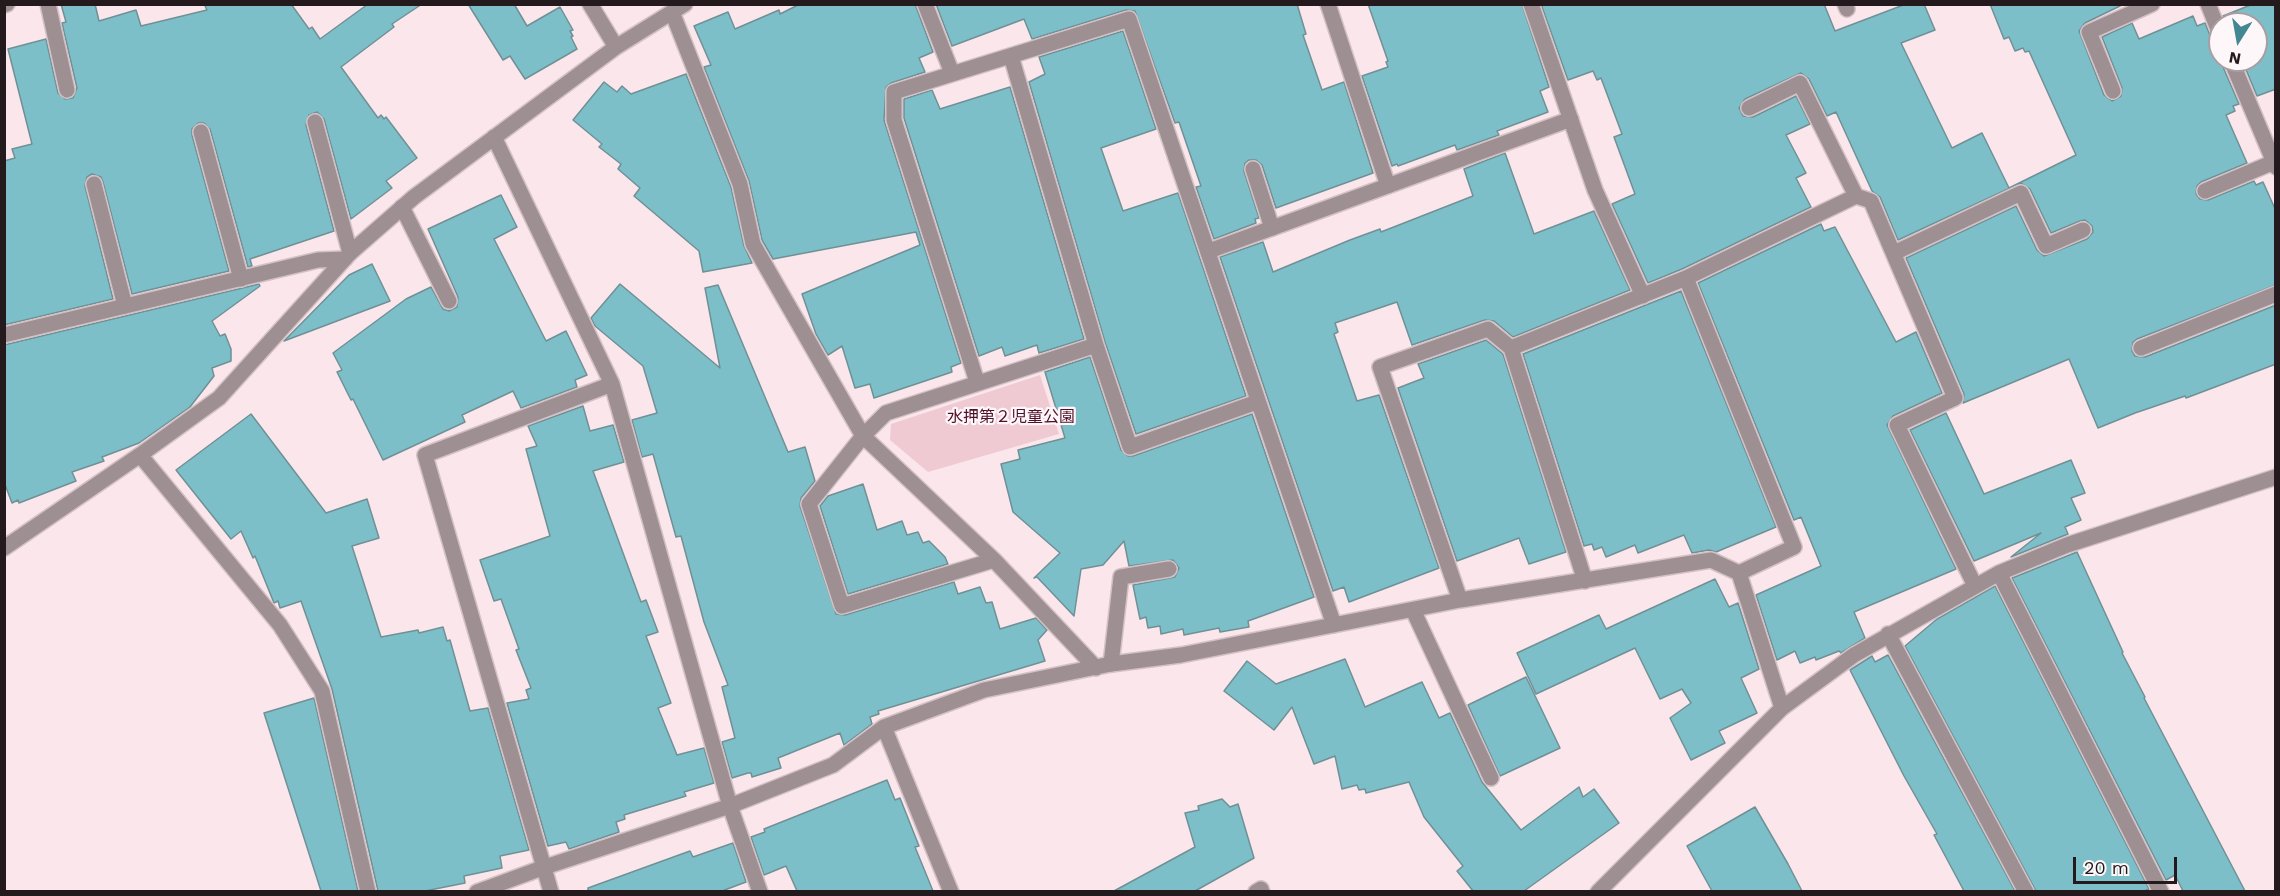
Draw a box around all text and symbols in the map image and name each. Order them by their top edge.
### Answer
north arrow [2208,12,2268,72]
text: N [2227,48,2242,69]
park label: 水押第２児童公園 [947,407,1075,427]
scale bar [2076,845,2180,883]
text: 20 m [2084,857,2129,878]

